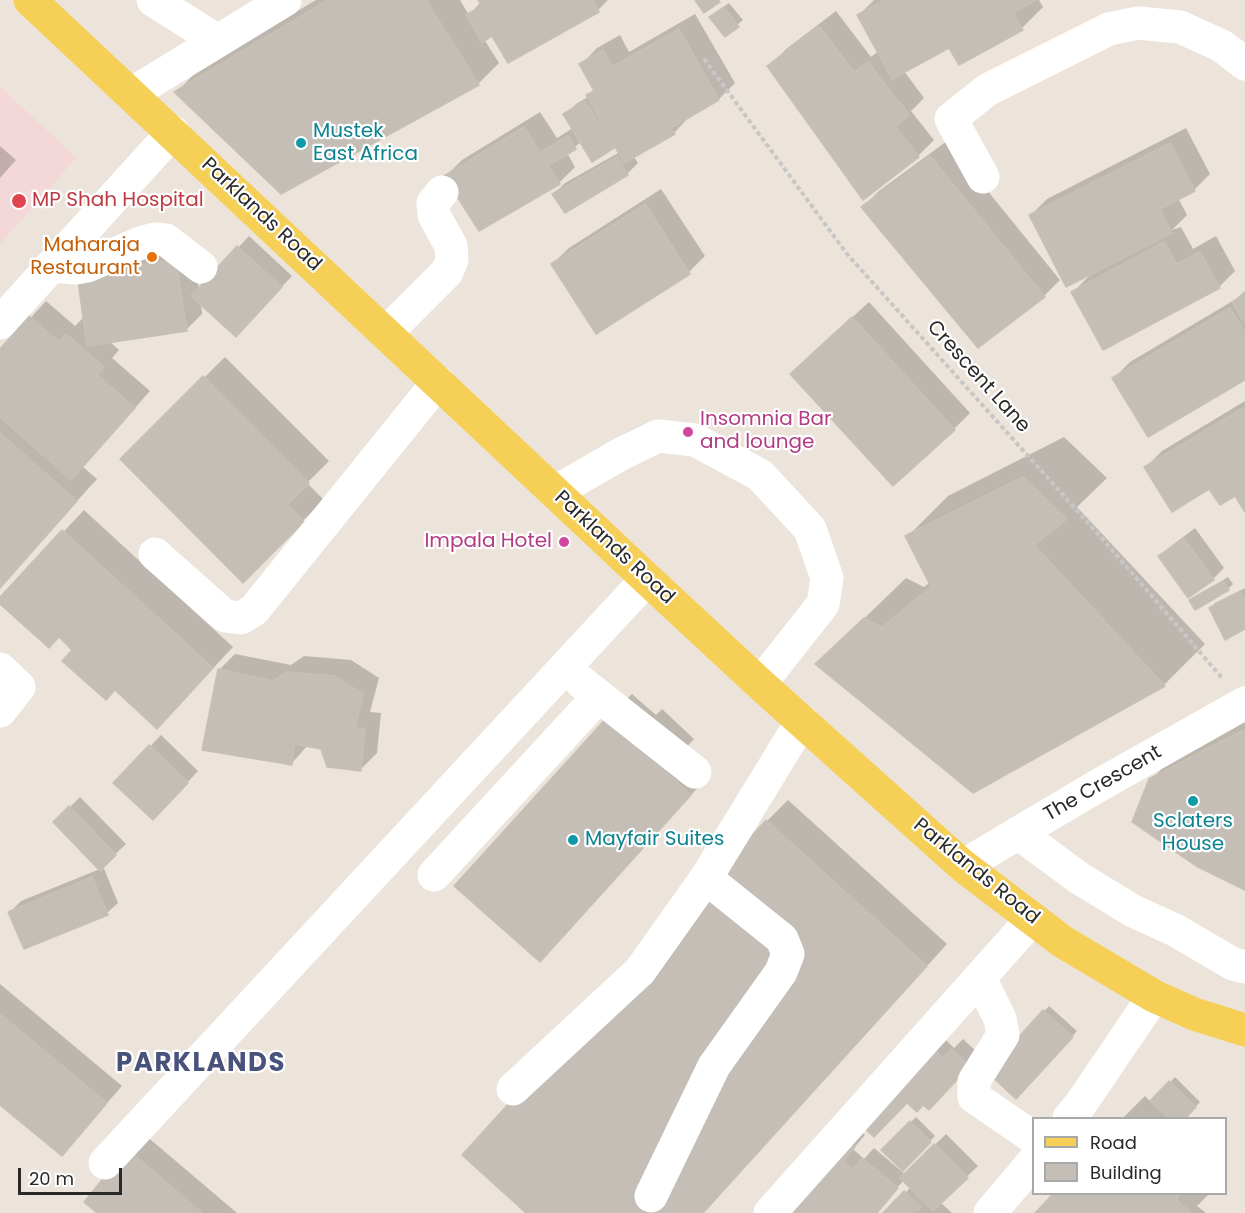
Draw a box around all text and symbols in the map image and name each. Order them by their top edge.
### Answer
place label: Mustek East Africa [313,120,418,167]
marker: Mustek East Africa [294,136,308,150]
street label: Parklands Road [196,153,326,277]
place label: MP Shah Hospital [32,189,204,213]
marker: MP Shah Hospital [10,192,28,210]
place label: Maharaja Restaurant [30,234,140,281]
marker: Maharaja Restaurant [145,250,159,264]
street label: Crescent Lane [921,316,1035,438]
place label: Insomnia Bar and lounge [700,408,831,455]
marker: Insomnia Bar and lounge [681,425,695,439]
street label: Parklands Road [549,486,679,610]
place label: Impala Hotel [424,530,552,554]
marker: Impala Hotel [557,535,571,549]
street label: The Crescent [1040,741,1166,827]
marker: Sclaters House [1186,794,1200,808]
place label: Sclaters House [1153,810,1233,857]
street label: Parklands Road [908,814,1044,930]
place label: Mayfair Suites [585,828,724,852]
marker: Mayfair Suites [566,833,580,847]
district label: PARKLANDS [116,1048,286,1080]
legend [1032,1117,1227,1195]
text: Road [1090,1130,1137,1155]
scale bar [21,1156,124,1194]
text: Building [1090,1160,1162,1185]
text: 20 m [29,1166,74,1191]

